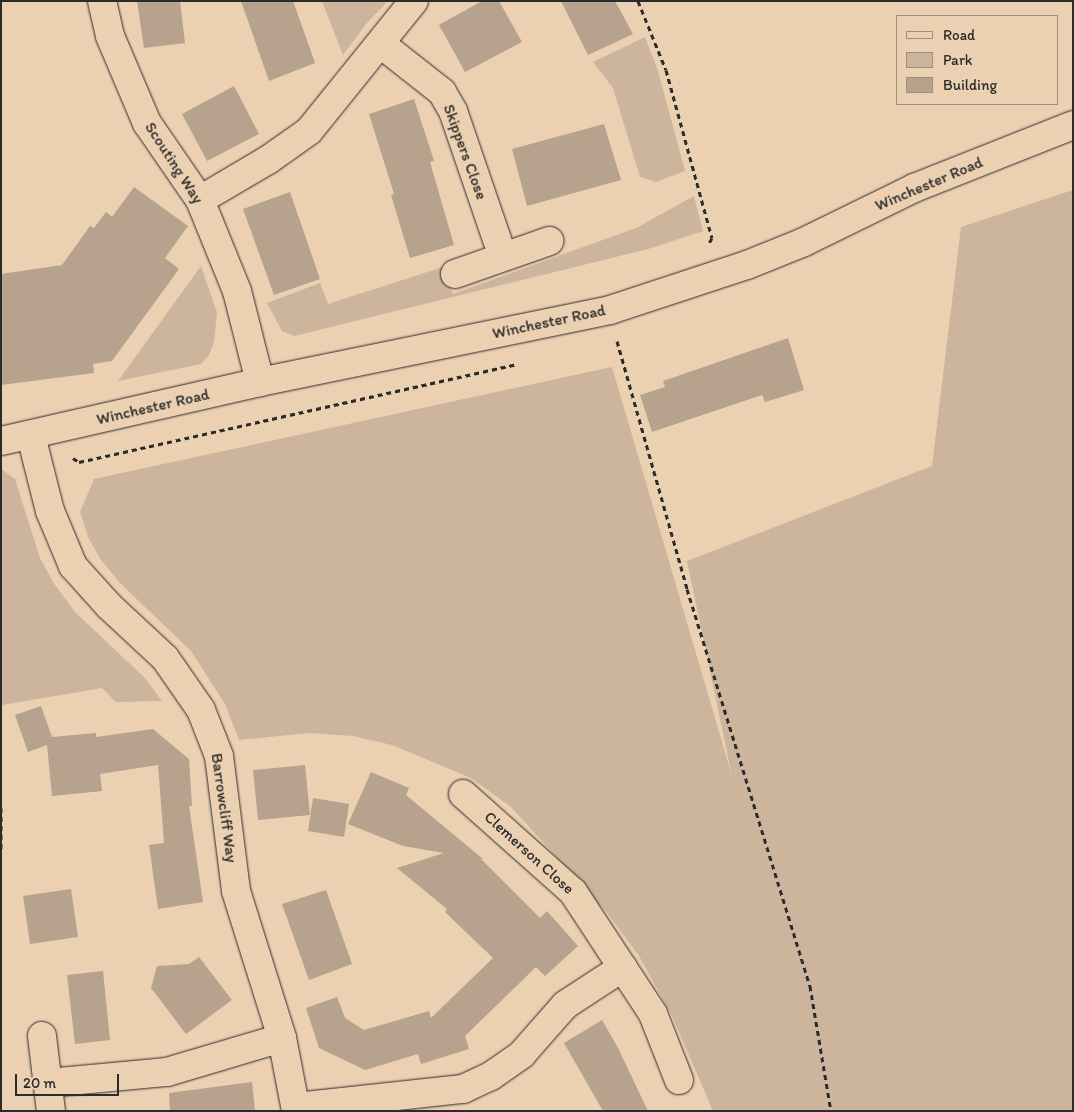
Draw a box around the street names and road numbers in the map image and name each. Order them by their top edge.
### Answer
street label: Skippers Close [439,102,491,202]
street label: Scouting Way [141,119,207,207]
street label: Winchester Road [872,153,986,215]
street label: Winchester Road [491,301,607,343]
street label: Winchester Road [95,385,211,429]
street label: Barrowcliff Way [207,752,241,864]
street label: Clemerson Close [480,808,578,898]

